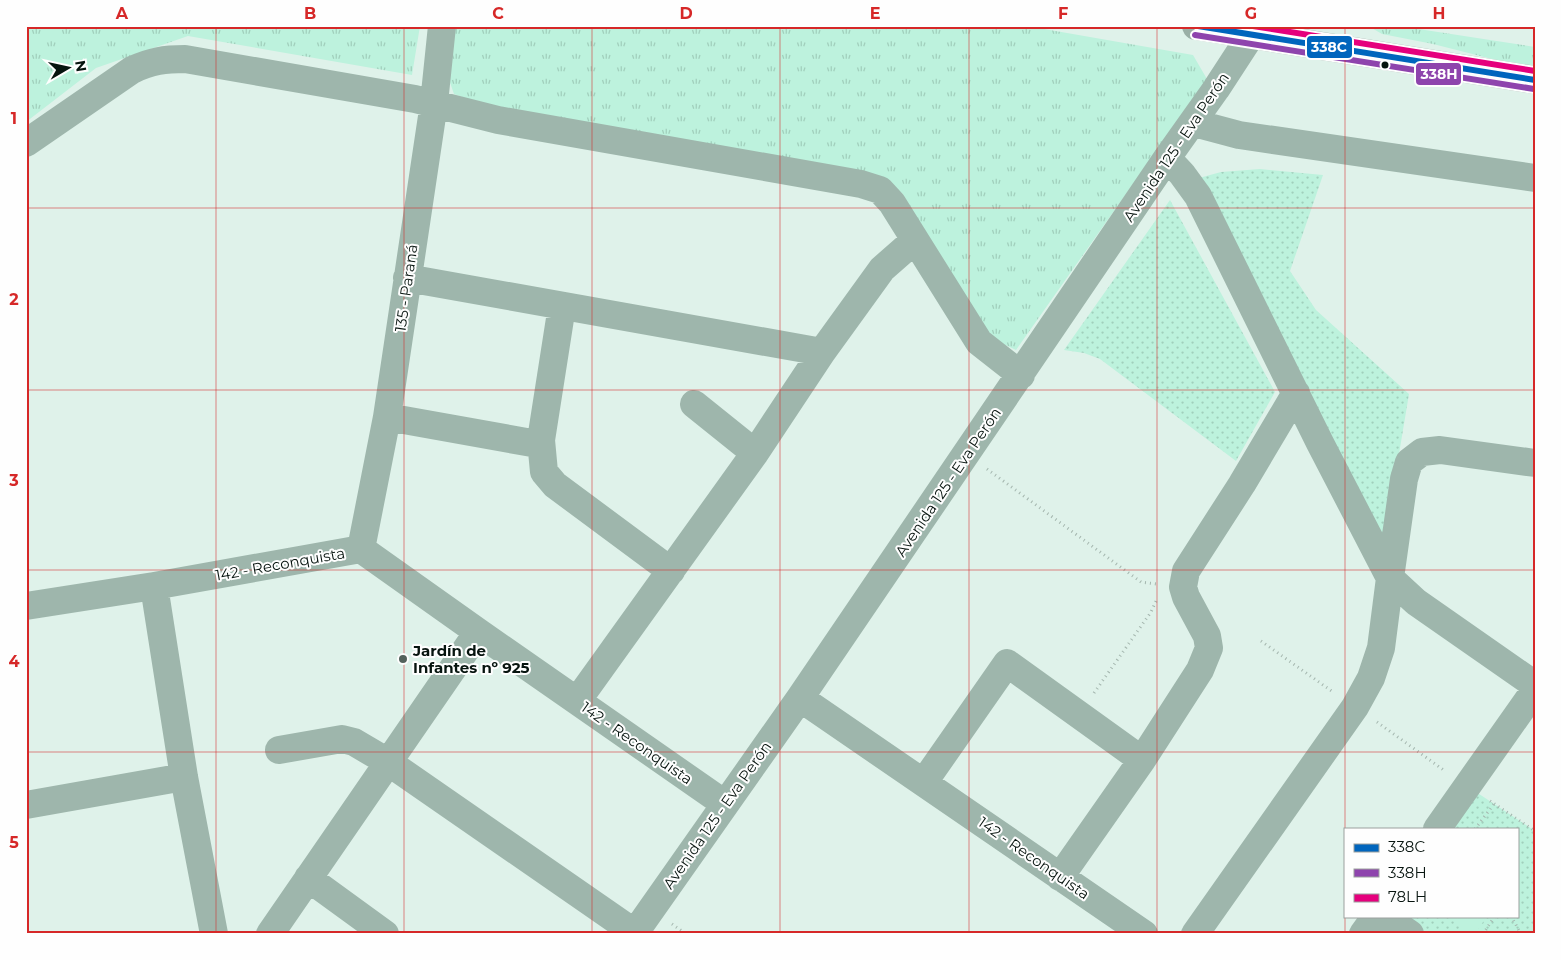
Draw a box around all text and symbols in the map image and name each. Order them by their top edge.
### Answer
text: A [115,4,129,23]
text: B [304,4,316,23]
text: C [492,4,504,23]
text: D [679,4,693,23]
text: E [870,4,880,23]
text: F [1058,4,1068,23]
text: G [1245,4,1257,23]
text: H [1433,4,1445,23]
line badge: 338C [1306,35,1353,59]
text: 338C [1310,38,1347,56]
north arrow [42,42,92,92]
text: N [71,59,91,73]
unlabelled marker [1380,60,1390,70]
line badge: 338H [1415,62,1462,86]
text: 338H [1419,65,1458,83]
street label: Avenida 125 - Eva Perón [1119,69,1233,225]
text: 1 [11,109,17,128]
street label: 135 - Paraná [390,243,422,333]
text: 2 [9,290,19,309]
street label: Avenida 125 - Eva Perón [891,404,1005,560]
text: 3 [8,471,19,490]
street label: 142 - Reconquista [214,543,346,585]
place label: Jardín de Infantes nº 925 [412,641,530,677]
text: 4 [8,652,20,671]
marker: Jardín de Infantes nº 925 [397,653,409,665]
street label: 142 - Reconquista [578,698,696,788]
street label: Avenida 125 - Eva Perón [659,737,775,893]
street label: 142 - Reconquista [975,813,1093,903]
legend [1344,828,1518,918]
text: 5 [9,833,19,852]
text: 338C [1388,837,1425,856]
text: 338H [1388,863,1427,882]
text: 78LH [1388,887,1427,906]

